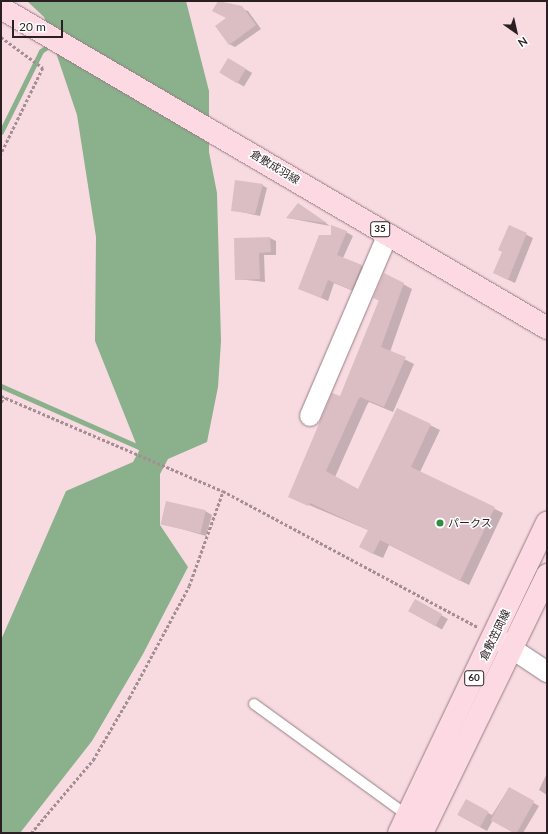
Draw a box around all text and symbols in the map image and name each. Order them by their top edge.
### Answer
scale bar [14,12,65,38]
north arrow [496,12,536,52]
text: 20 m [19,19,46,34]
text: N [516,35,530,50]
street label: 倉敷成羽線 [248,147,302,187]
road number: 35 [370,221,390,237]
place label: パークス [448,516,492,530]
marker: パークス [435,518,445,528]
street label: 倉敷笠岡線 [477,607,513,663]
road number: 60 [464,670,484,686]

